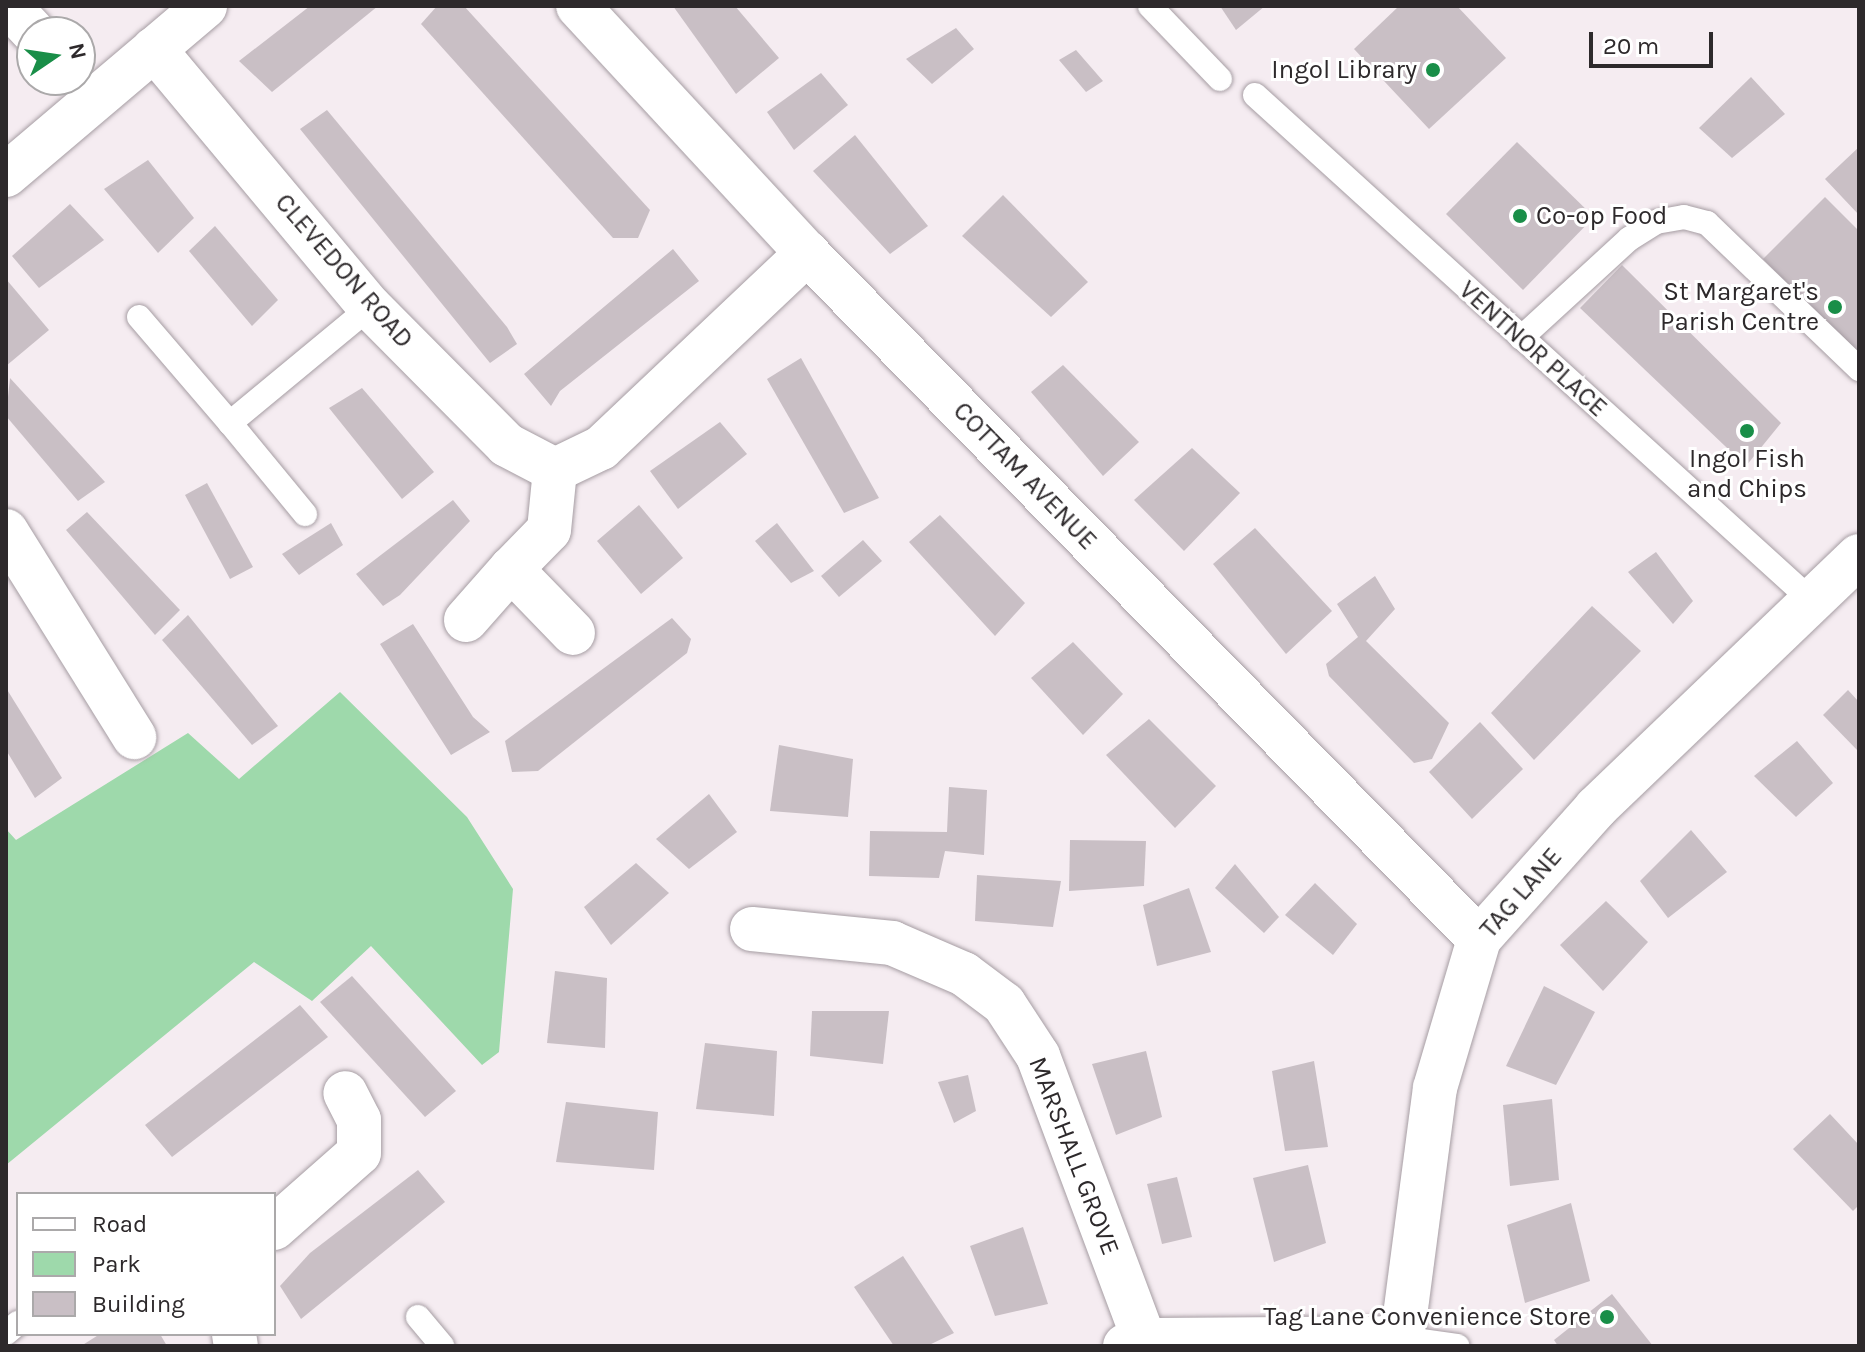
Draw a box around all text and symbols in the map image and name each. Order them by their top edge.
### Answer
north arrow [16,16,96,96]
scale bar [1593,16,1717,66]
text: 20 m [1603,32,1659,60]
text: N [63,40,92,62]
place label: Ingol Library [1271,54,1417,86]
marker: Ingol Library [1424,61,1442,79]
street label: CLEVEDON ROAD [268,187,420,355]
place label: Co-op Food [1536,200,1667,232]
marker: Co-op Food [1511,207,1529,225]
street label: VENTNOR PLACE [1452,274,1614,424]
place label: St Margaret's Parish Centre [1660,276,1819,338]
marker: St Margaret's Parish Centre [1826,298,1844,316]
street label: COTTAM AVENUE [947,396,1103,556]
marker: Ingol Fish and Chips [1738,422,1756,440]
place label: Ingol Fish and Chips [1687,443,1807,504]
street label: TAG LANE [1473,842,1569,944]
street label: MARSHALL GROVE [1022,1052,1126,1260]
legend [16,1192,276,1336]
text: Road [92,1210,147,1238]
text: Park [92,1250,141,1278]
text: Building [92,1290,185,1318]
place label: Tag Lane Convenience Store [1263,1301,1591,1333]
marker: Tag Lane Convenience Store [1598,1308,1616,1326]

